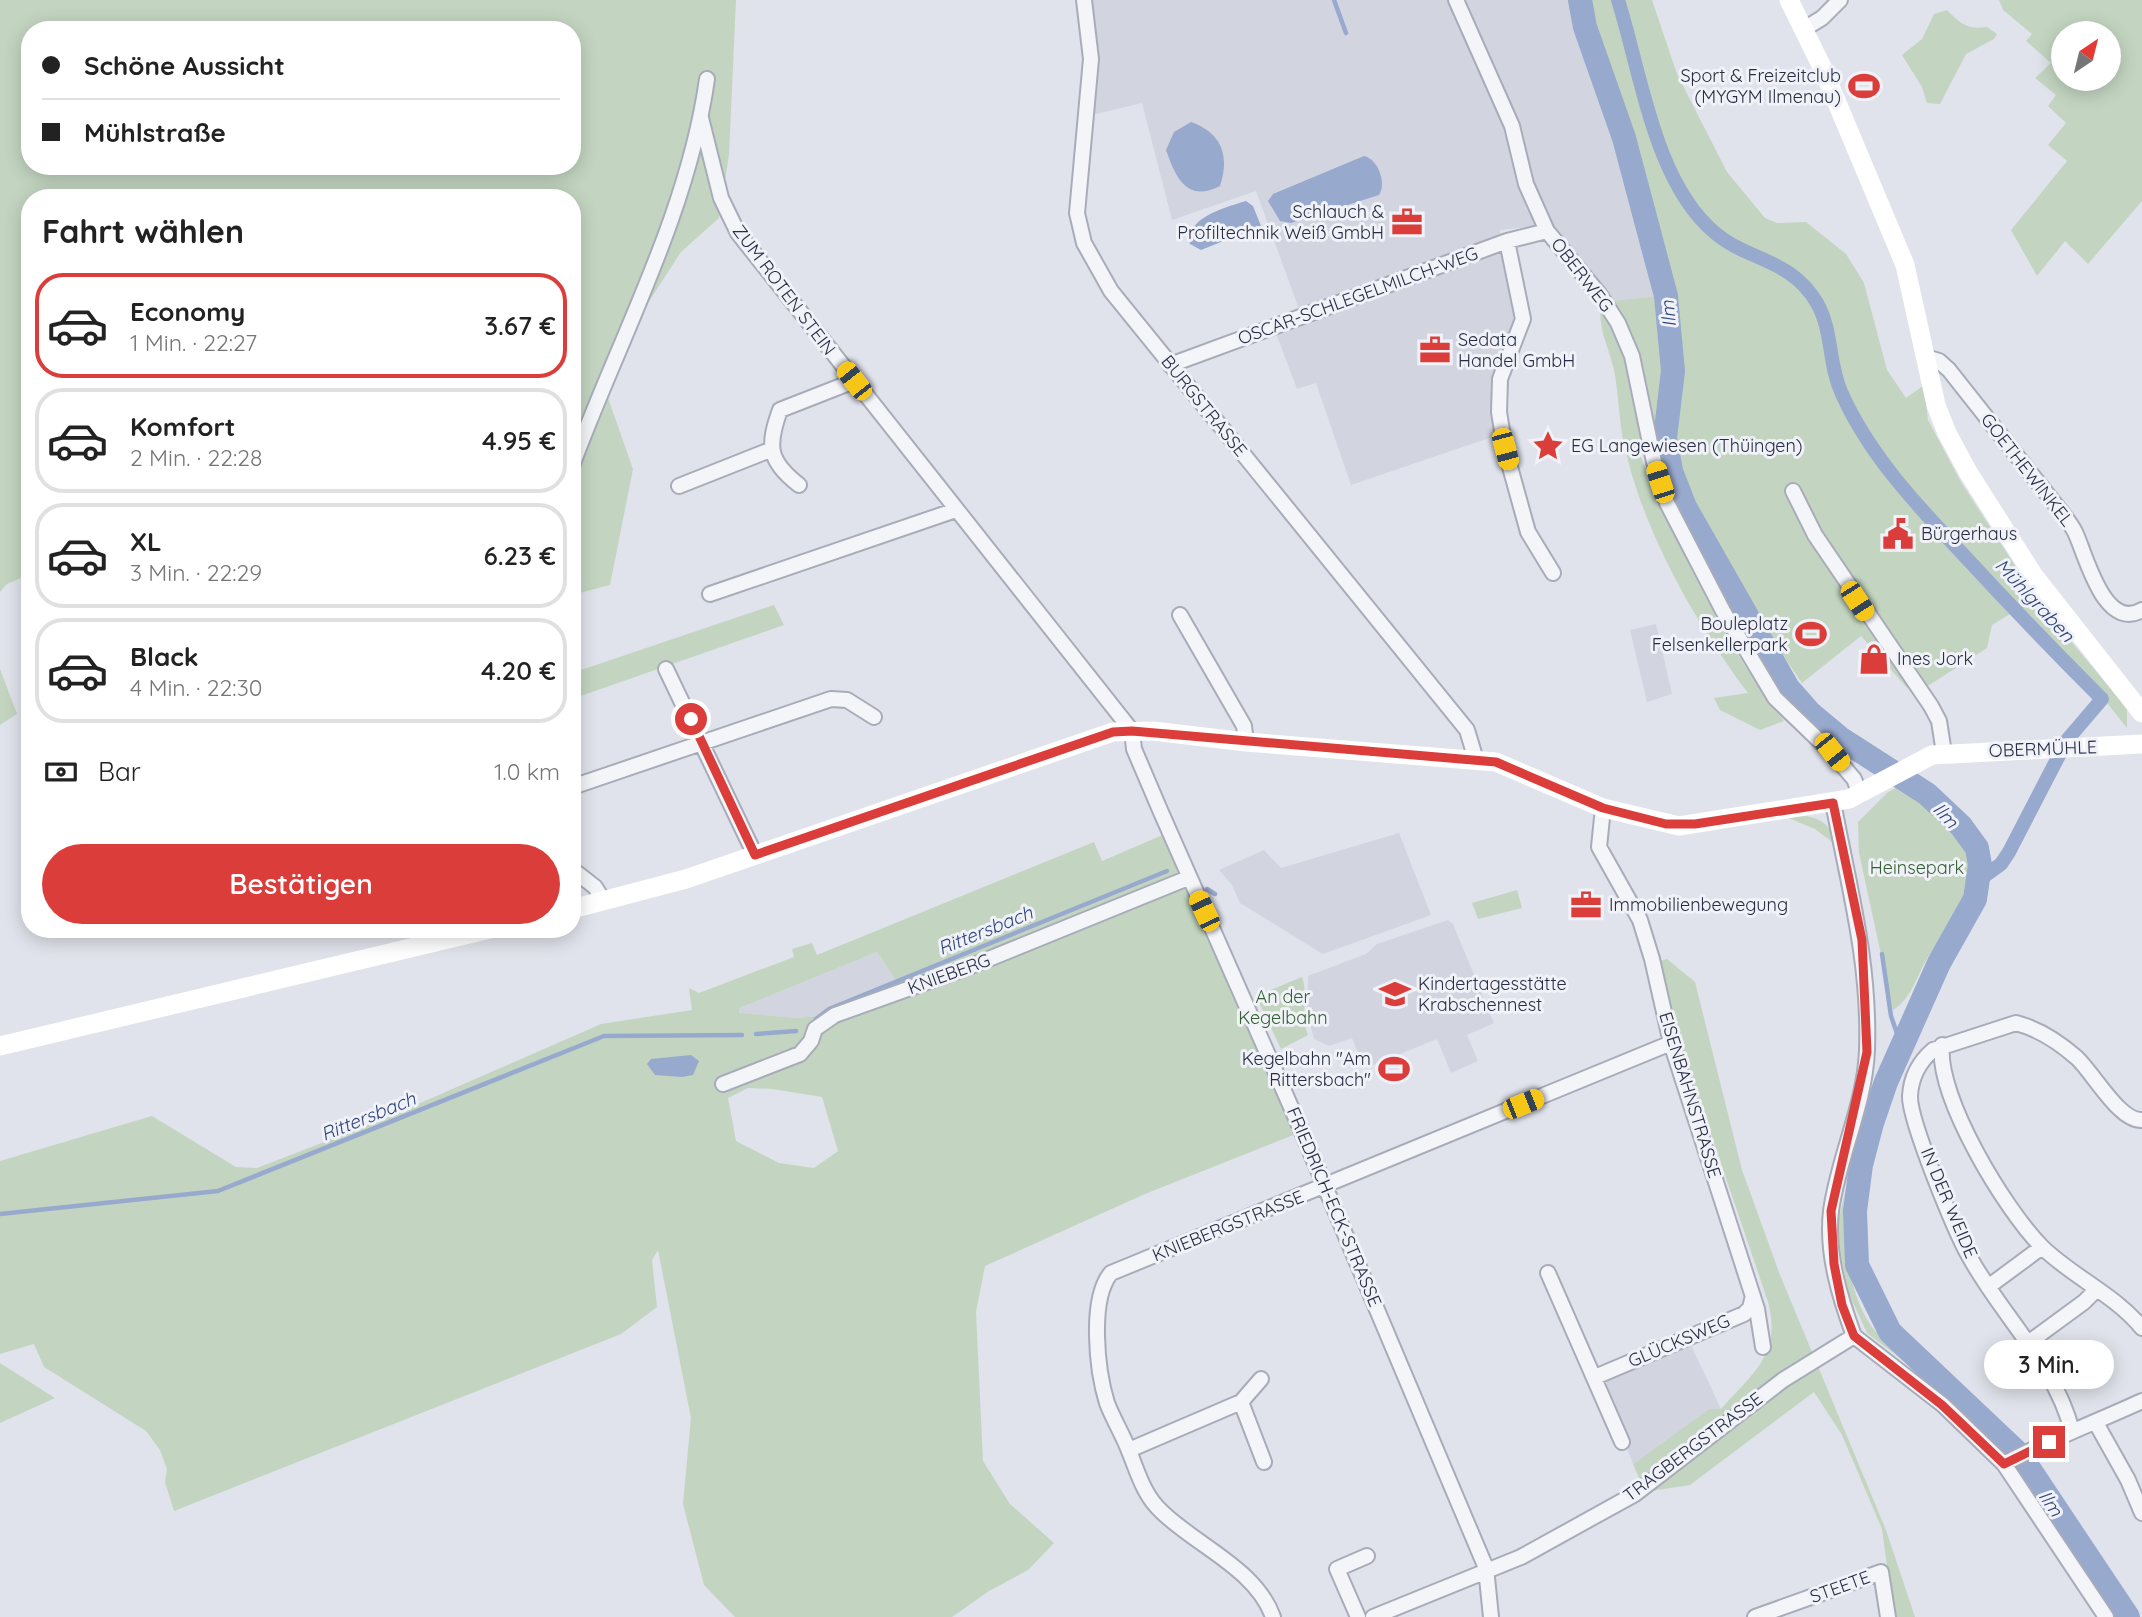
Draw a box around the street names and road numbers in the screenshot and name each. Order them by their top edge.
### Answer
street label: ZUM ROTEN STEIN [728,220,841,360]
street label: OBERWEG [1546,233,1619,316]
street label: OSCAR-SCHLEGELMILCH-WEG [1235,241,1481,350]
street label: BURGSTRASSE [1156,350,1252,461]
street label: GOETHEWINKEL [1976,408,2079,531]
street label: OBERMÜHLE [1988,735,2097,762]
street label: KNIEBERG [904,948,993,999]
street label: EISENBAHNSTRASSE [1654,1009,1727,1181]
street label: FRIEDRICH-ECK-STRASSE [1282,1104,1387,1310]
street label: IN DER WEIDE [1916,1144,1983,1262]
street label: KNIEBERGSTRASSE [1149,1185,1307,1266]
street label: GLÜCKSWEG [1624,1309,1733,1372]
street label: TRAGBERGSTRASSE [1618,1387,1767,1506]
street label: STEETE [1807,1565,1873,1608]

